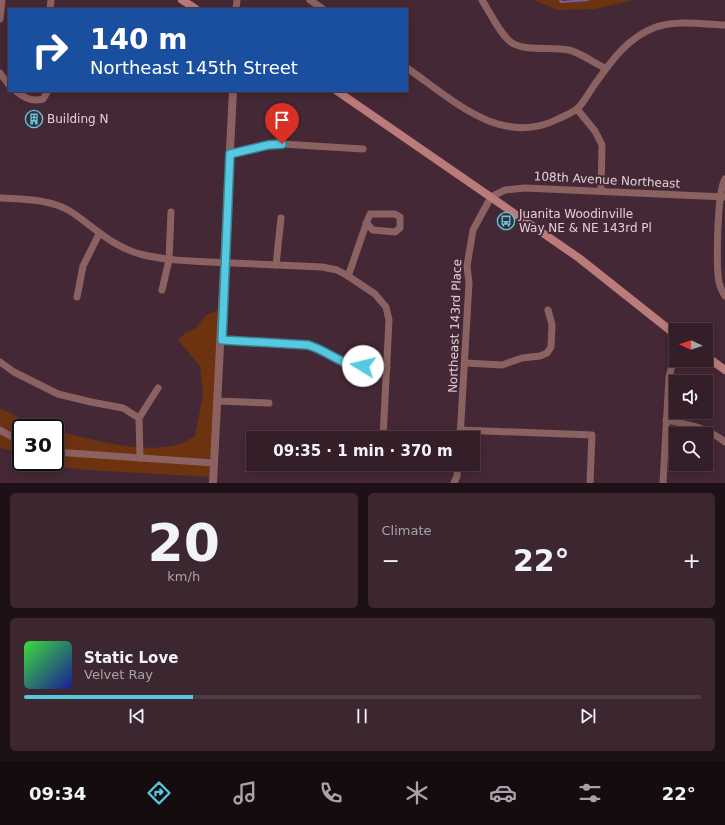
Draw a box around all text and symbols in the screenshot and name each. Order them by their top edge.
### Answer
text: 140 m [90,23,187,56]
icon: right [24,24,76,76]
text: Northeast 145th Street [90,57,298,78]
pin [265,103,299,144]
building icon: Building N [24,109,44,129]
icon: arrive [271,109,293,131]
place label: Building N [47,112,108,126]
street label: 108th Avenue Northeast [533,169,681,191]
place label: Juanita Woodinville Way NE & NE 143rd Pl [518,207,652,235]
bus stop icon: Juanita Woodinville Way NE & NE 143rd Pl [496,211,516,231]
street label: Northeast 143rd Place [446,259,464,393]
north arrow [669,323,713,367]
map controls [669,323,713,471]
position arrow [342,345,384,387]
button: sound [669,375,713,419]
speed limit sign: 30 [12,419,64,471]
button: search [669,427,713,471]
text: 09:35 · 1 min · 370 m [273,442,453,460]
text: 20 [148,513,220,573]
text: Climate [382,523,432,538]
text: 22° [513,543,570,578]
text: − [382,548,400,573]
text: + [683,548,701,573]
text: km/h [167,569,200,584]
text: Static Love [84,649,178,667]
text: Velvet Ray [84,667,153,682]
icon: previous [126,705,148,727]
icon: pause [351,705,373,727]
icon: next [577,705,599,727]
icon: directions [145,779,173,807]
icon: music [231,779,259,807]
icon: phone [317,779,345,807]
icon: climate [403,779,431,807]
icon: car [489,779,517,807]
icon: filters [576,779,604,807]
text: 09:34 [29,783,86,804]
text: 22° [662,783,696,804]

